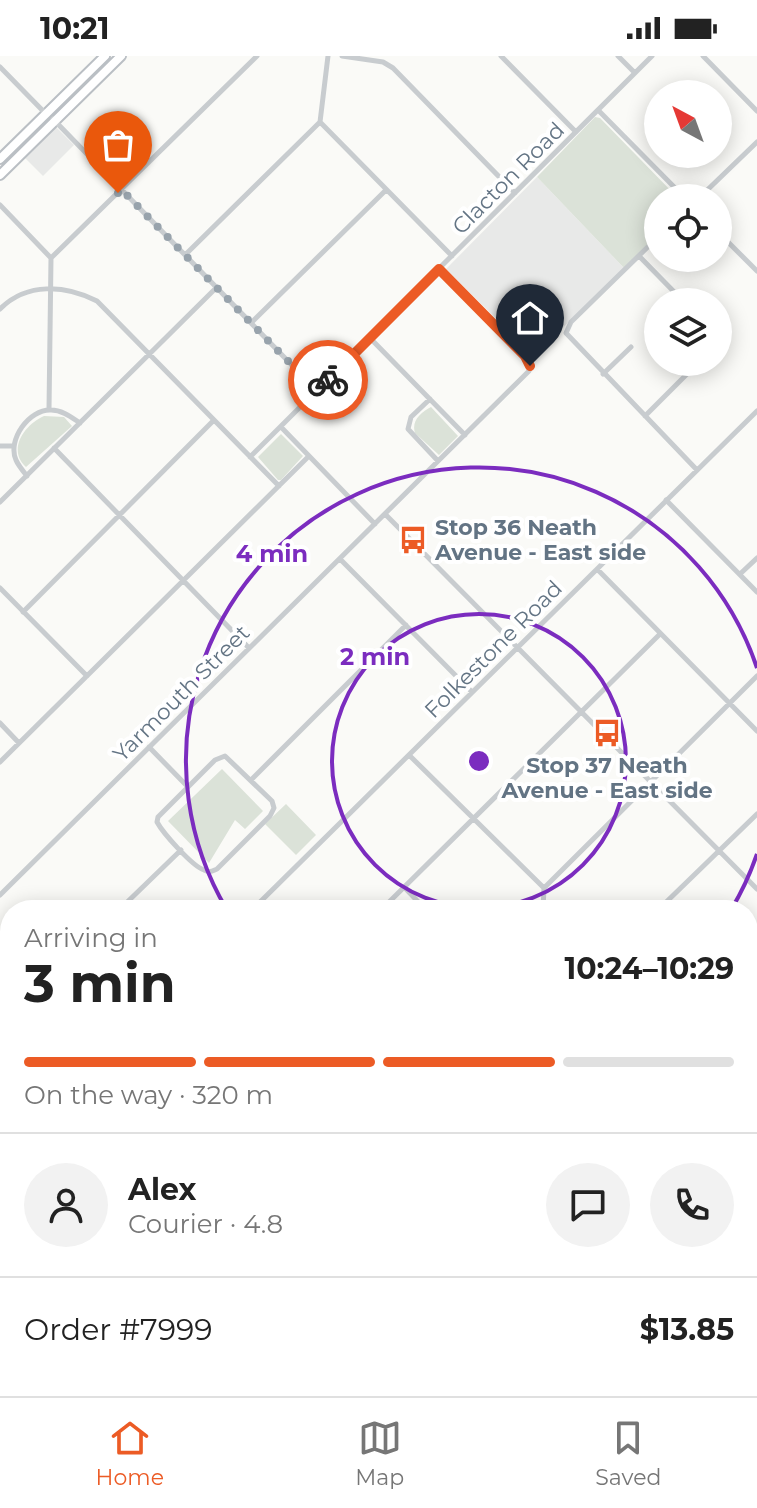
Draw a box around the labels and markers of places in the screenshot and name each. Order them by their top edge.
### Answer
pin [84,111,152,193]
pin [496,284,564,366]
place label: Stop 36 Neath Avenue - East side [434,514,646,566]
bus stop icon: Stop 36 Neath Avenue - East side [398,525,428,555]
bus stop icon: Stop 37 Neath Avenue - East side [592,718,622,748]
centre of rings [465,747,493,775]
place label: Stop 37 Neath Avenue - East side [500,752,713,804]

